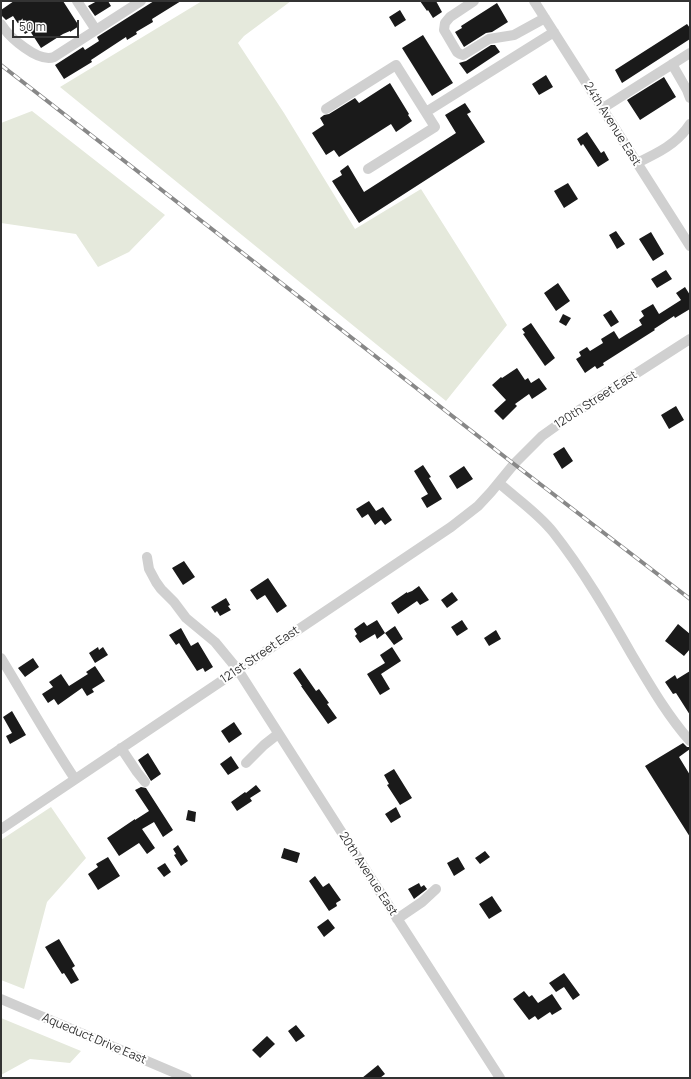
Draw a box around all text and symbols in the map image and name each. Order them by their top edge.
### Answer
scale bar [14,12,81,38]
text: 50 m [19,18,46,35]
street label: 24th Avenue East [580,79,644,169]
street label: 120th Street East [552,368,640,432]
street label: 121st Street East [218,623,302,687]
street label: 20th Avenue East [336,830,400,918]
street label: Aqueduct Drive East [40,1010,148,1068]

